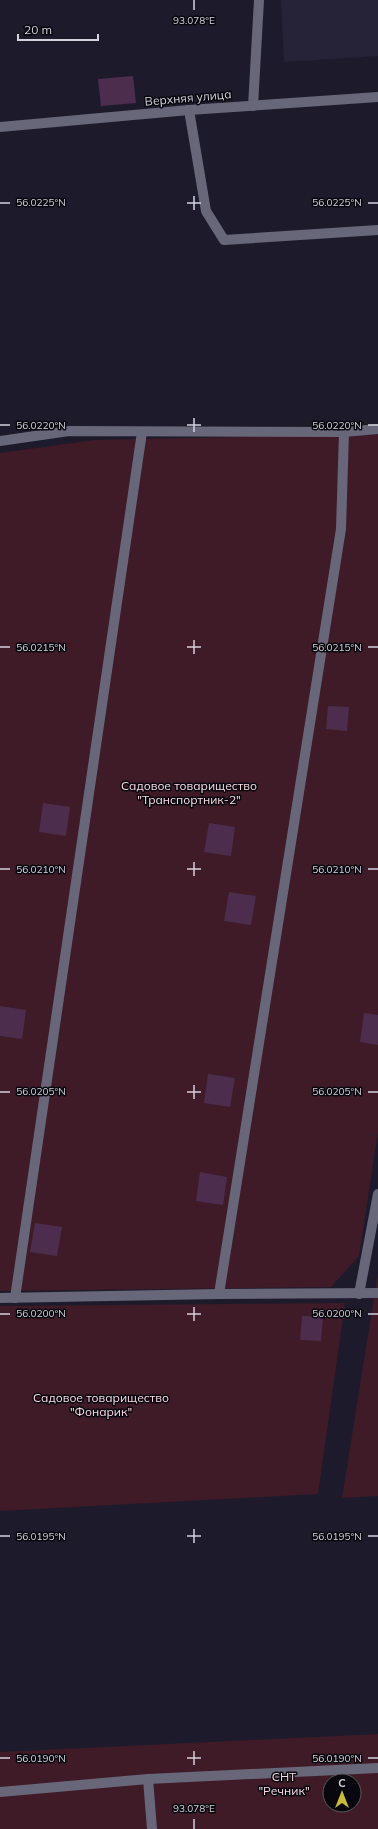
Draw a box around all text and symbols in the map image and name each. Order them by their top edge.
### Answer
text: 93.078°E [173,14,215,27]
scale bar [18,16,98,42]
text: 20 m [24,22,52,37]
street label: Верхняя улица [144,86,232,109]
text: 56.0225°N [16,196,66,209]
text: 56.0225°N [312,196,362,209]
text: 56.0220°N [16,419,66,432]
text: 56.0220°N [312,419,362,432]
text: 56.0215°N [16,641,66,654]
text: 56.0215°N [312,641,362,654]
park label: Садовое товарищество "Транспортник-2" [121,778,257,807]
text: 56.0210°N [16,863,66,876]
text: 56.0210°N [312,863,362,876]
text: 56.0205°N [16,1085,66,1098]
text: 56.0205°N [312,1085,362,1098]
text: 56.0200°N [16,1307,66,1320]
text: 56.0200°N [312,1307,362,1320]
park label: Садовое товарищество "Фонарик" [33,1390,169,1419]
text: 56.0195°N [16,1530,66,1543]
text: 56.0195°N [312,1530,362,1543]
text: 56.0190°N [16,1752,66,1765]
text: 56.0190°N [312,1752,362,1765]
park label: СНТ "Речник" [258,1769,310,1798]
north arrow [322,1773,362,1813]
text: С [338,1776,346,1790]
text: 93.078°E [173,1802,215,1815]

